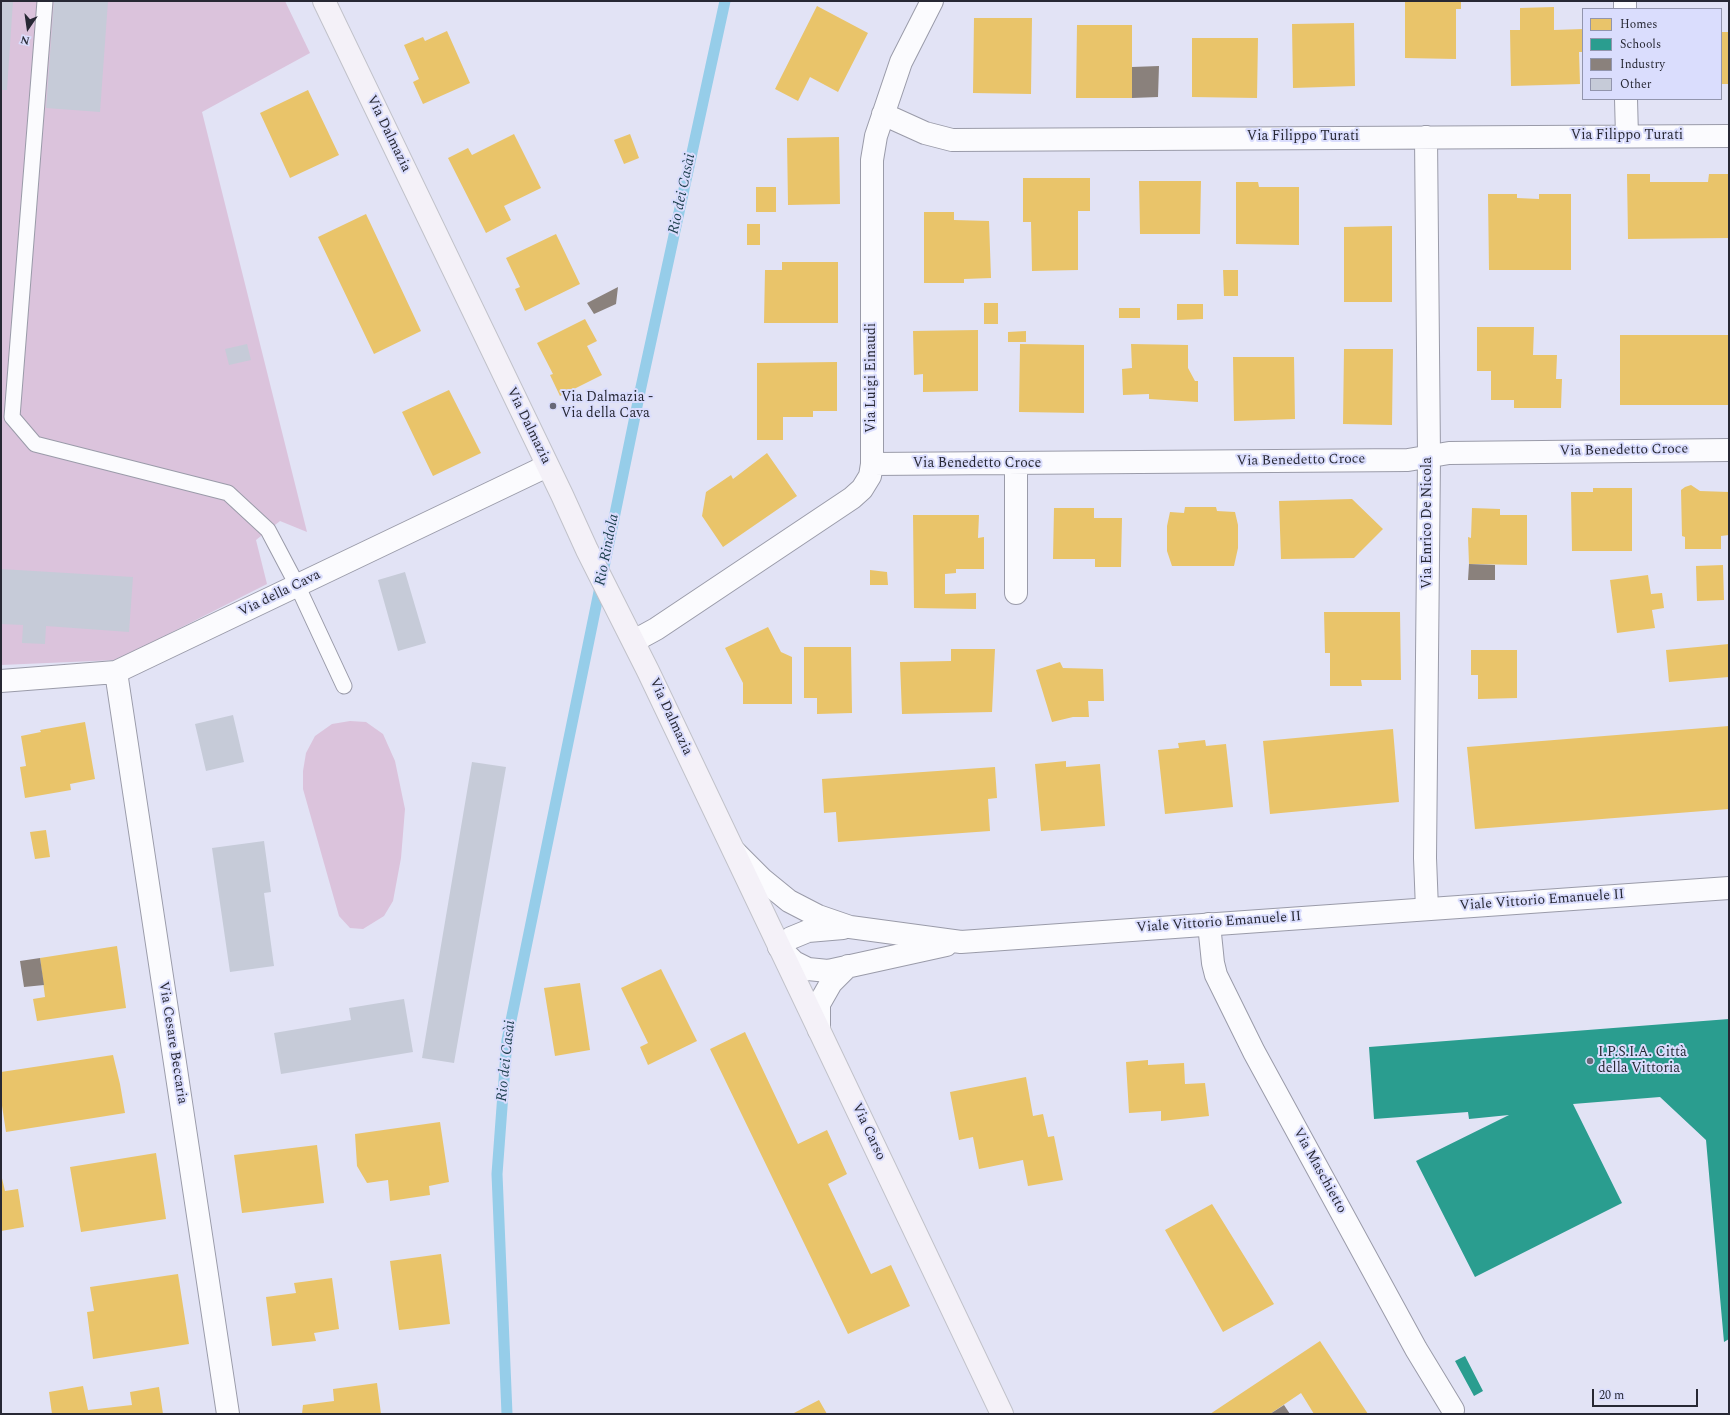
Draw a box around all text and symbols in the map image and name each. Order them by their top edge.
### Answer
north arrow [8,8,48,48]
legend [1582,8,1722,100]
text: Homes [1620,15,1658,34]
text: N [19,31,31,49]
text: Schools [1620,35,1661,54]
text: Industry [1620,55,1665,74]
text: Other [1620,75,1652,94]
street label: Via Dalmazia [362,93,414,175]
street label: Via Filippo Turati [1571,128,1683,144]
street label: Via Filippo Turati [1247,129,1359,145]
water label: Rio dei Casài [666,152,700,236]
street label: Via Luigi Einaudi [864,323,880,433]
street label: Via Dalmazia [502,385,554,467]
place label: Via Dalmazia - Via della Cava [561,390,653,422]
marker: Via Dalmazia - Via della Cava [548,401,558,411]
street label: Via Benedetto Croce [1560,441,1688,461]
street label: Via Benedetto Croce [1237,451,1365,471]
street label: Via Benedetto Croce [913,456,1041,472]
street label: Via Enrico De Nicola [1420,457,1436,589]
water label: Rio Rindola [592,513,624,587]
street label: Via della Cava [236,567,324,621]
street label: Via Dalmazia [645,676,695,758]
street label: Viale Vittorio Emanuele II [1459,887,1625,915]
street label: Viale Vittorio Emanuele II [1136,909,1302,937]
street label: Via Cesare Beccaria [154,980,190,1106]
water label: Rio dei Casài [494,1019,520,1103]
place label: I.P.S.I.A. Città della Vittoria [1598,1045,1687,1078]
marker: I.P.S.I.A. Città della Vittoria [1585,1056,1595,1066]
street label: Via Carso [847,1101,889,1163]
street label: Via Maschietto [1289,1125,1349,1217]
scale bar [1594,1381,1700,1407]
text: 20 m [1599,1386,1624,1405]

